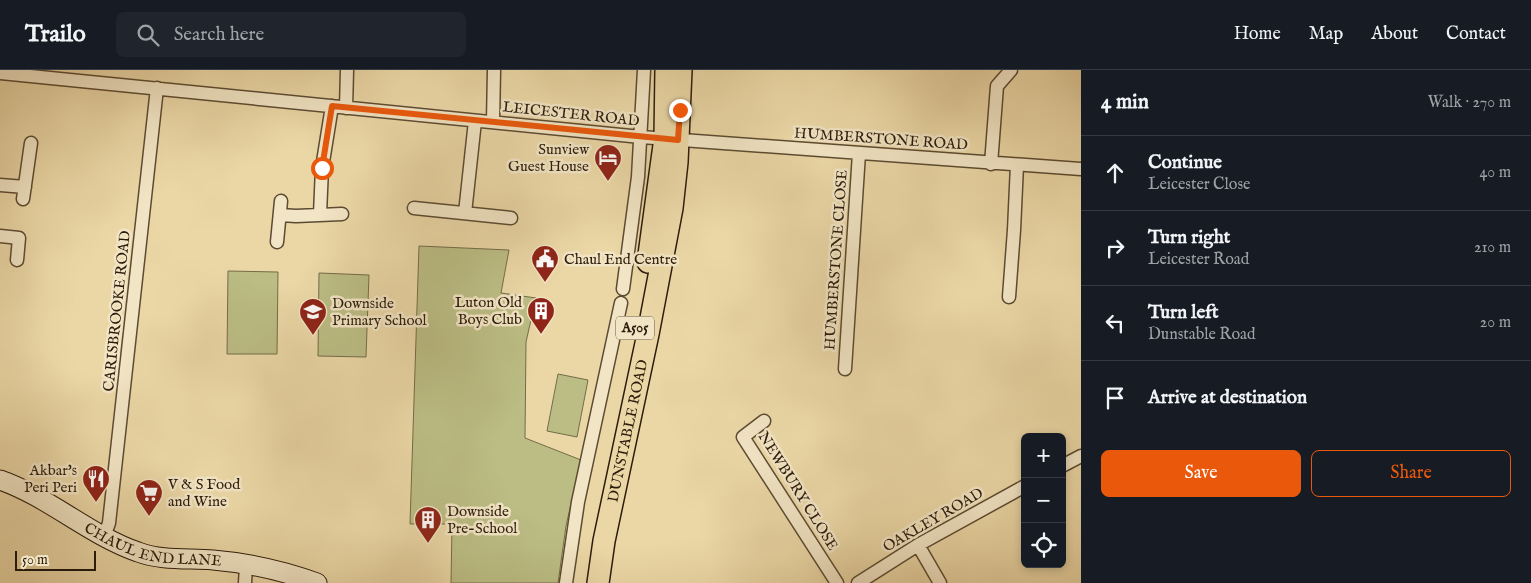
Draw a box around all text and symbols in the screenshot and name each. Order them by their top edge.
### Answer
search box [116,12,466,57]
text: Trailo [25,19,86,50]
icon: search [134,21,162,49]
text: Search here [174,23,264,47]
text: Home [1234,23,1281,46]
text: Map [1309,23,1343,46]
text: About [1371,23,1418,46]
text: Contact [1446,23,1506,46]
text: 4 min [1101,89,1149,116]
text: Walk · 270 m [1428,93,1511,113]
street label: LEICESTER ROAD [502,97,640,131]
route end [669,99,692,122]
street label: HUMBERSTONE ROAD [793,123,969,155]
place label: Sunview Guest House [508,140,590,176]
hotel icon: Sunview Guest House [593,143,623,182]
text: Continue [1148,151,1222,175]
route start [311,157,334,180]
icon: ahead [1101,159,1129,187]
text: 40 m [1479,163,1511,183]
street label: HUMBERSTONE CLOSE [820,169,852,351]
text: Leicester Close [1148,175,1250,195]
text: Turn right [1148,226,1230,250]
street label: CARISBROOKE ROAD [99,230,135,392]
icon: right [1101,234,1129,262]
text: 210 m [1474,238,1511,258]
public building icon: Chaul End Centre [530,244,560,283]
place label: Chaul End Centre [564,250,677,269]
text: Leicester Road [1148,250,1249,270]
place label: Luton Old Boys Club [455,293,523,329]
place label: Downside Primary School [332,294,428,330]
building icon: Luton Old Boys Club [526,296,556,335]
school or university icon: Downside Primary School [298,297,328,336]
text: Turn left [1148,301,1219,325]
icon: left [1101,309,1129,337]
text: 20 m [1480,313,1511,333]
road number: A505 [616,317,654,340]
text: Dunstable Road [1148,325,1255,345]
street label: DUNSTABLE ROAD [603,358,652,504]
icon: arrive [1101,384,1129,412]
text: Arrive at destination [1148,386,1307,410]
street label: NEWBURY CLOSE [754,428,842,554]
map controls [1021,433,1066,568]
button: + [1021,433,1066,478]
button: Save [1101,450,1301,497]
button: Share [1311,450,1511,497]
place label: Akbar's Peri Peri [24,461,77,497]
restaurant icon: Akbar's Peri Peri [81,464,111,503]
place label: V & S Food and Wine [167,475,241,511]
supermarket icon: V & S Food and Wine [134,478,164,517]
button: − [1021,478,1066,523]
street label: OAKLEY ROAD [879,484,987,556]
place label: Downside Pre-School [447,502,518,538]
building icon: Downside Pre-School [413,505,443,544]
street label: CHAUL END LANE [81,518,223,570]
button: locate [1021,523,1066,568]
scale bar [15,548,96,571]
text: 50 m [22,551,48,569]

